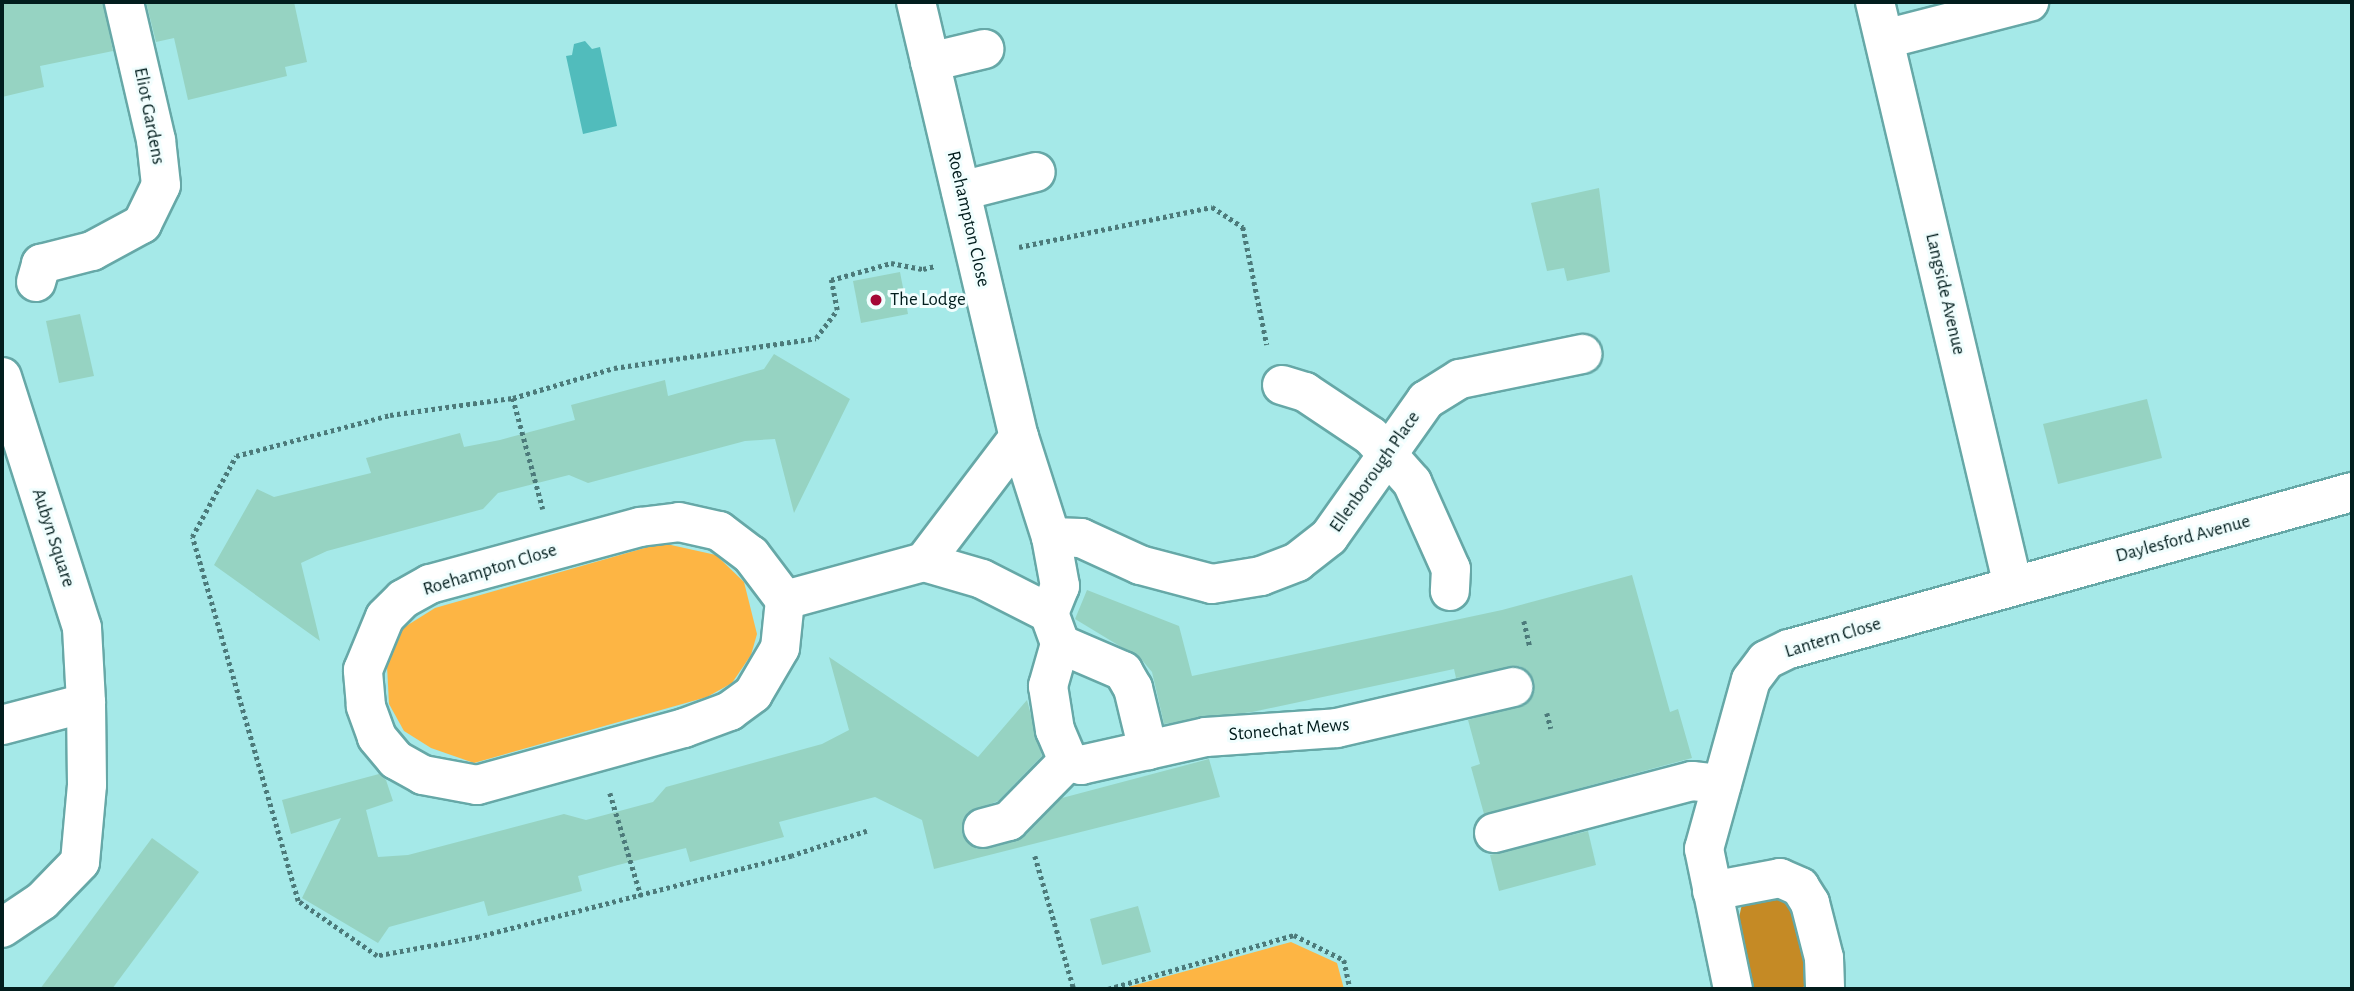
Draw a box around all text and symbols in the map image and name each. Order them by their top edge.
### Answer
street label: Eliot Gardens [128,66,170,166]
street label: Roehampton Close [941,149,995,289]
street label: Langside Avenue [1920,231,1970,357]
place label: The Lodge [890,289,966,311]
marker: The Lodge [868,292,884,308]
street label: Ellenborough Place [1325,407,1425,537]
street label: Aubyn Square [26,486,80,590]
street label: Daylesford Avenue [2113,510,2253,568]
street label: Roehampton Close [420,539,560,601]
street label: Lantern Close [1782,613,1884,663]
street label: Stonechat Mews [1228,713,1350,747]

